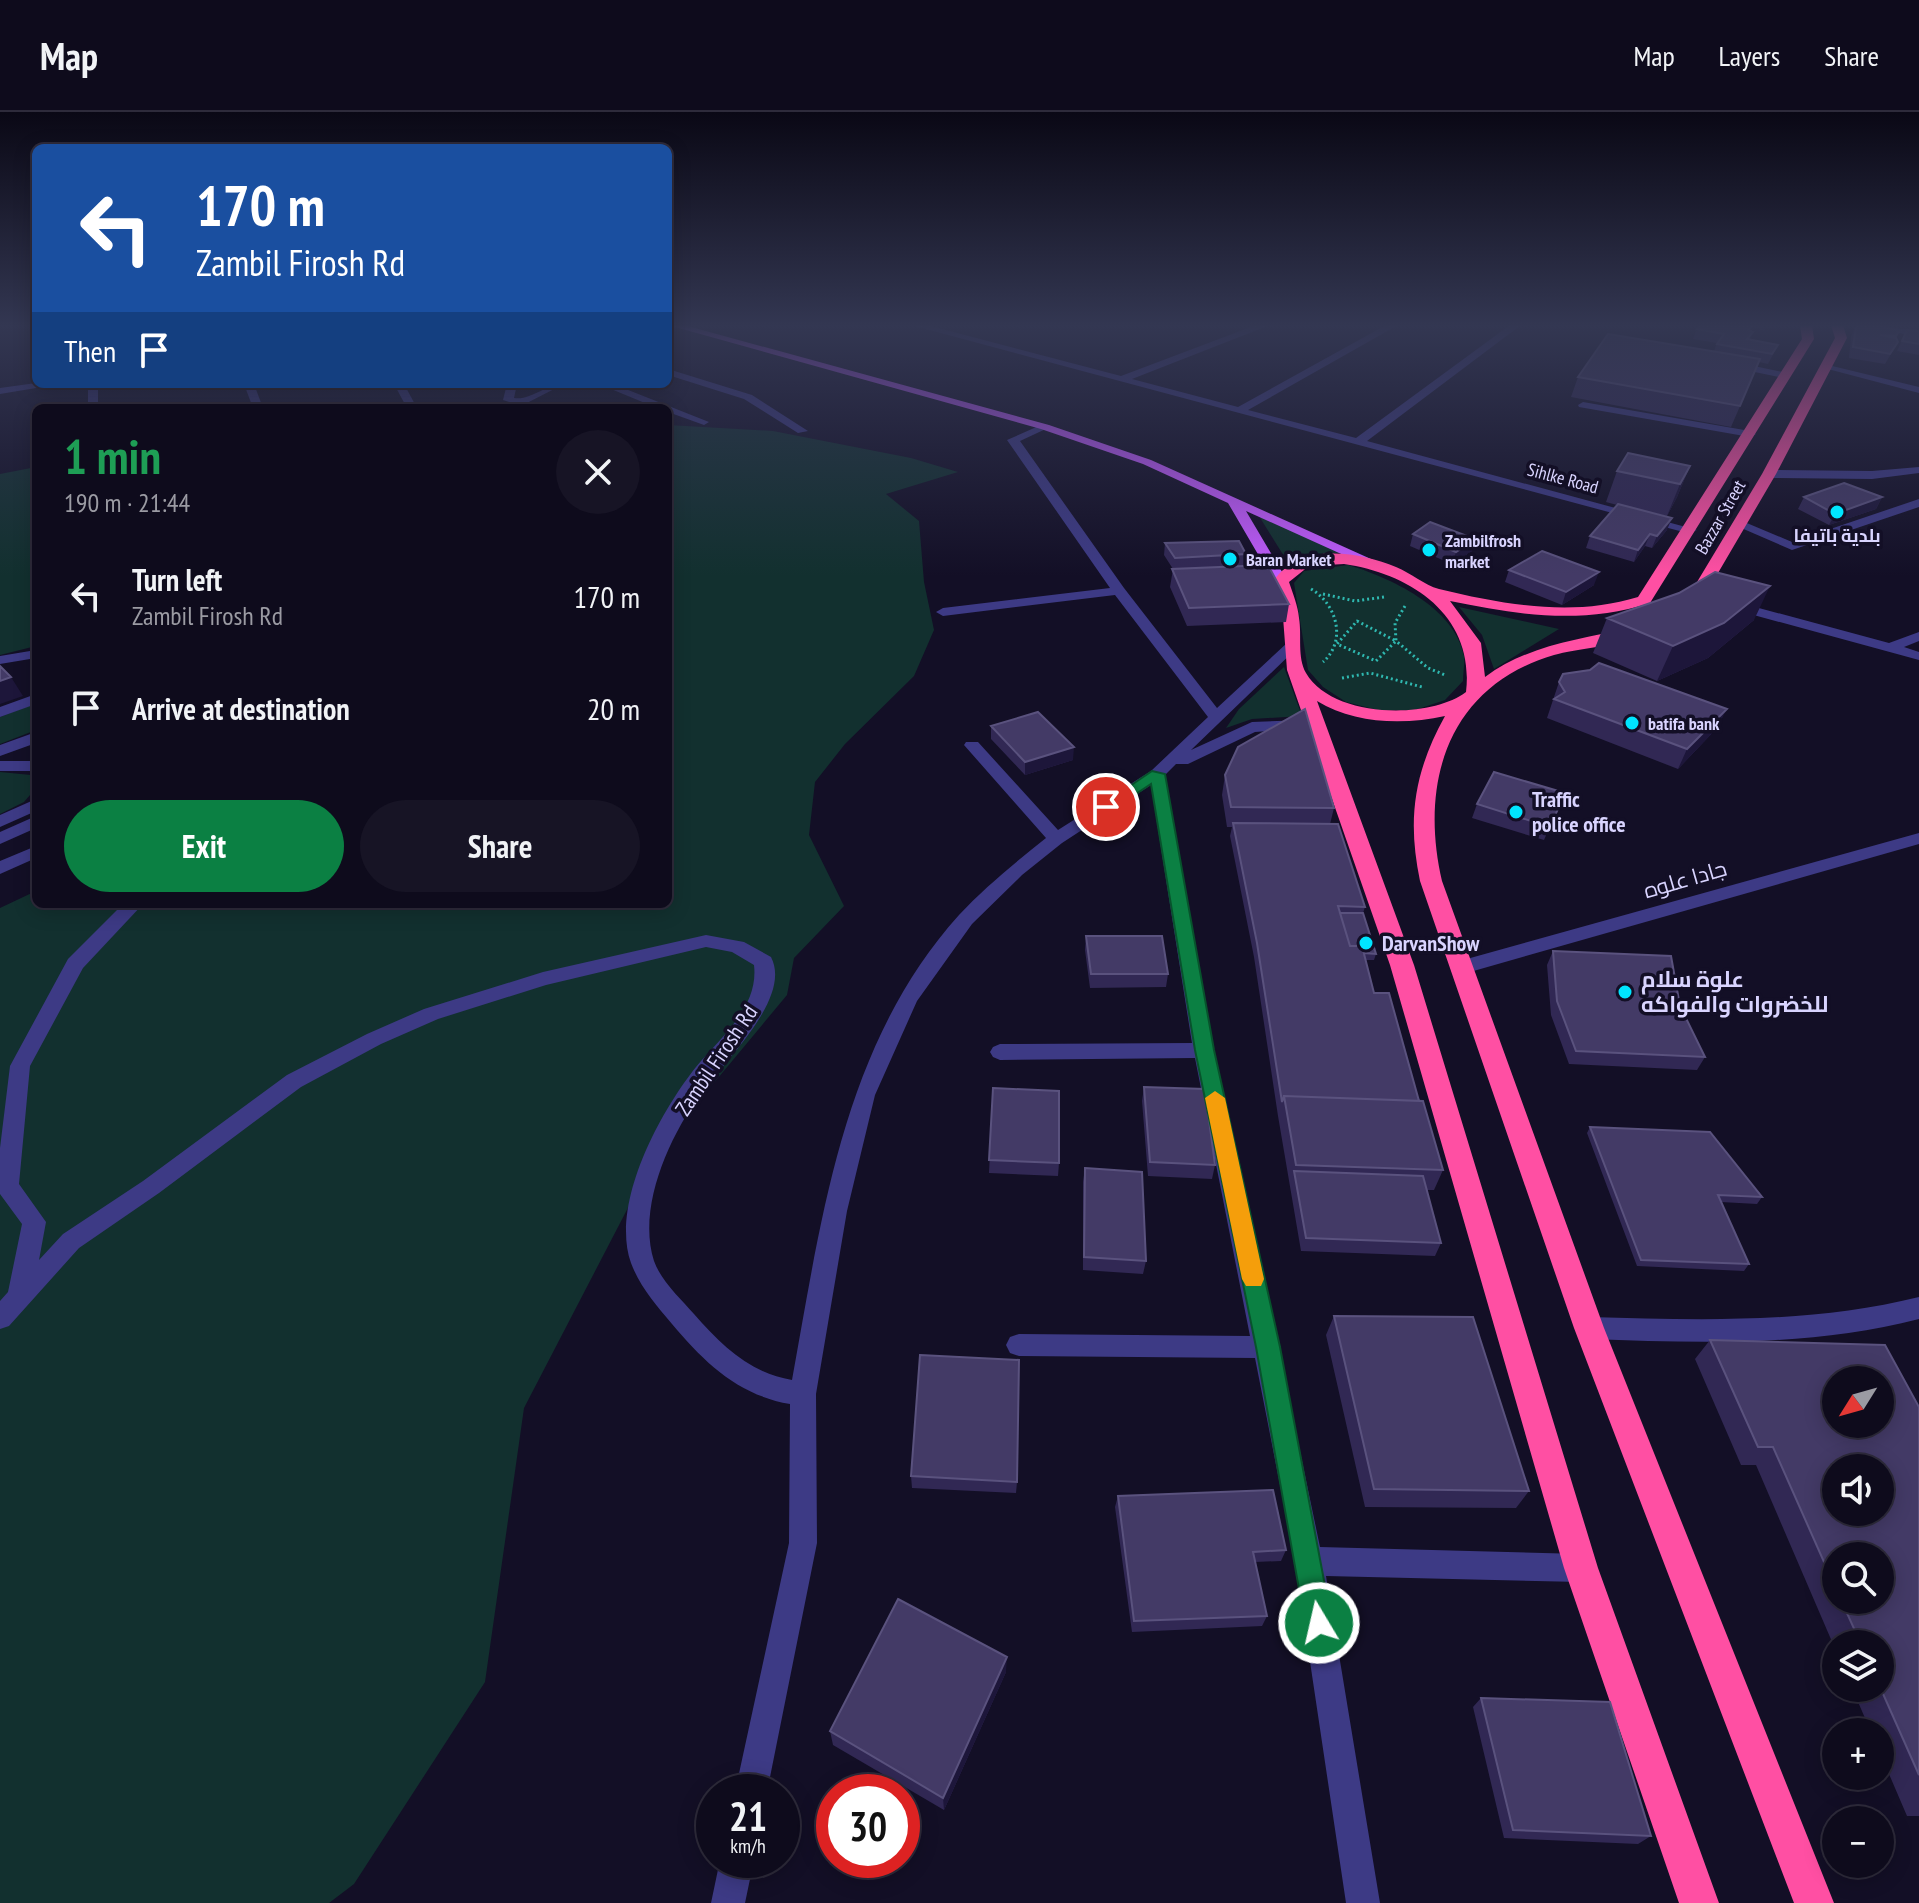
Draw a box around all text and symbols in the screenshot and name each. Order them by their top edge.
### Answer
text: Map [40,31,98,80]
text: Map [1633,37,1675,74]
text: Layers [1719,37,1780,74]
text: Share [1824,37,1879,74]
text: 170 m [196,169,325,241]
icon: left [64,176,168,280]
text: Zambil Firosh Rd [196,239,405,286]
icon: arrive [132,328,176,372]
text: Then [64,331,116,370]
text: 1 min [64,425,161,487]
button: close [556,430,640,514]
street label: Sihlke Road [1525,458,1601,498]
street label: Bazzar Street [1690,476,1750,558]
text: 190 m · 21:44 [64,486,190,519]
marker: بلدية باتيفا [1828,503,1846,521]
place label: بلدية باتيفا [1793,524,1881,547]
place label: Zambilfrosh market [1445,529,1521,573]
marker: Zambilfrosh market [1420,541,1438,559]
place label: Baran Market [1246,548,1332,571]
marker: Baran Market [1221,550,1239,568]
text: Turn left [132,560,222,599]
icon: left [64,574,108,618]
text: 170 m [574,577,640,616]
text: Zambil Firosh Rd [132,599,283,632]
icon: arrive [64,686,108,730]
text: Arrive at destination [132,689,350,728]
text: 20 m [587,689,640,728]
place label: batifa bank [1648,712,1720,735]
marker: batifa bank [1623,714,1641,732]
pin [1072,773,1140,841]
icon: arrive [1084,785,1128,829]
place label: Traffic police office [1532,785,1626,838]
button: Exit [64,800,344,892]
button: Share [360,800,640,892]
marker: Traffic police office [1507,803,1525,821]
street label: جادا علوه [1640,854,1730,904]
place label: DarvanShow [1382,929,1480,957]
marker: DarvanShow [1357,934,1375,952]
place label: علوة سلام للخضروات والفواكه [1641,965,1828,1018]
marker: علوة سلام للخضروات والفواكه [1616,983,1634,1001]
street label: Zambil Firosh Rd [669,999,763,1121]
north arrow [1822,1366,1894,1438]
map controls [1822,1366,1894,1878]
button: sound [1822,1454,1894,1526]
button: search [1822,1542,1894,1614]
position arrow [1277,1581,1361,1665]
button: layers [1822,1630,1894,1702]
button: + [1822,1718,1894,1790]
speed limit sign: 30 [816,1774,920,1878]
text: 21 [729,1790,767,1842]
button: − [1822,1806,1894,1878]
text: km/h [730,1833,766,1859]

